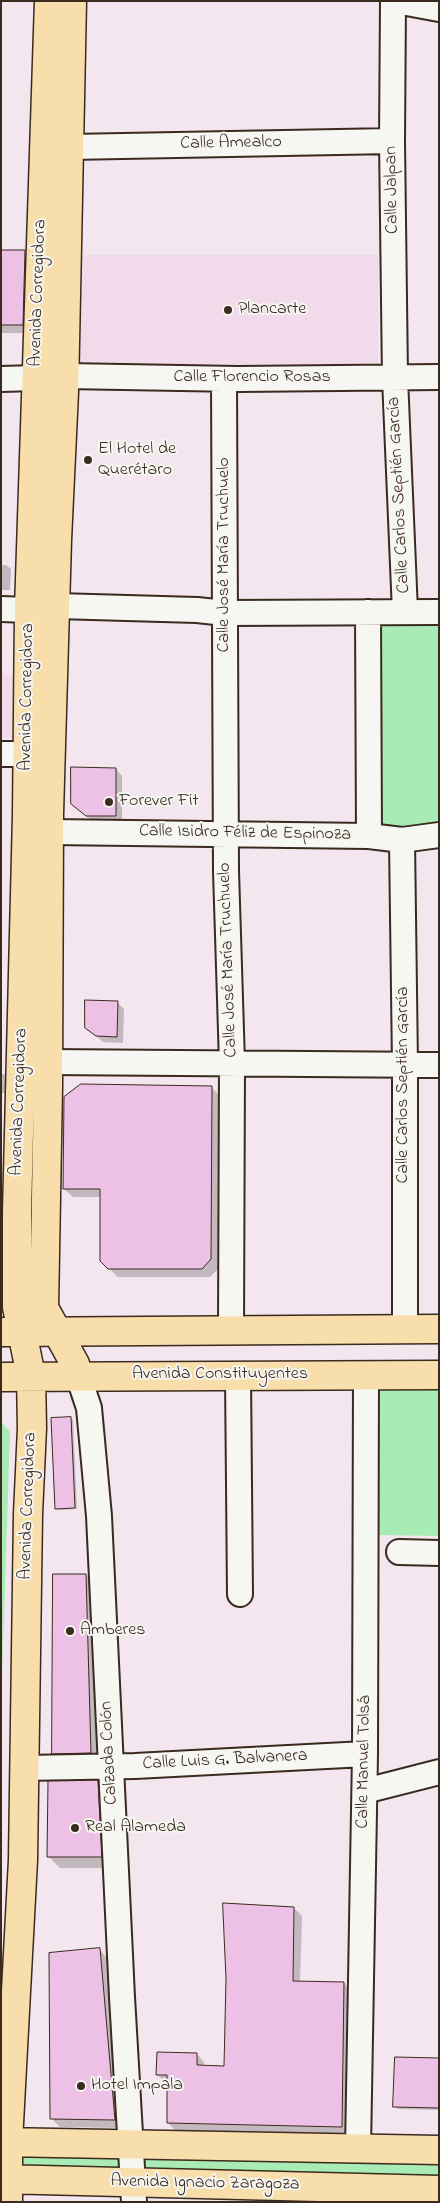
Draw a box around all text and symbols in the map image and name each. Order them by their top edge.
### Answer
street label: Calle Amealco [180,132,282,156]
street label: Calle Jalpan [381,146,405,234]
street label: Avenida Corregidora [26,219,52,367]
place label: Plancarte [238,299,306,321]
marker: Plancarte [222,304,234,316]
street label: Calle Florencio Rosas [173,367,331,389]
street label: Calle Carlos Septién García [384,396,416,594]
place label: El Hotel de Querétaro [98,439,176,482]
marker: El Hotel de Querétaro [82,454,94,466]
street label: Calle José María Truchuelo [214,457,236,653]
street label: Avenida Corregidora [16,623,40,771]
place label: Forever Fit [119,791,199,813]
marker: Forever Fit [103,796,115,808]
street label: Calle Isidro Féliz de Espinoza [139,821,351,847]
street label: Calle José María Truchuelo [215,862,243,1058]
street label: Calle Carlos Septién García [393,986,415,1184]
street label: Avenida Corregidora [7,1028,33,1176]
street label: Avenida Constituyentes [132,1364,308,1386]
street label: Avenida Corregidora [16,1432,42,1580]
place label: Amberes [80,1620,145,1642]
marker: Amberes [64,1625,76,1637]
street label: Calle Manuel Tolsá [353,1695,377,1829]
street label: Calzada Colón [96,1700,124,1806]
street label: Calle Luis G. Balvanera [142,1746,308,1776]
place label: Real Alameda [85,1817,186,1839]
marker: Real Alameda [69,1822,81,1834]
place label: Hotel Impala [91,2075,183,2097]
marker: Hotel Impala [75,2080,87,2092]
street label: Avenida Ignacio Zaragoza [110,2172,300,2196]

